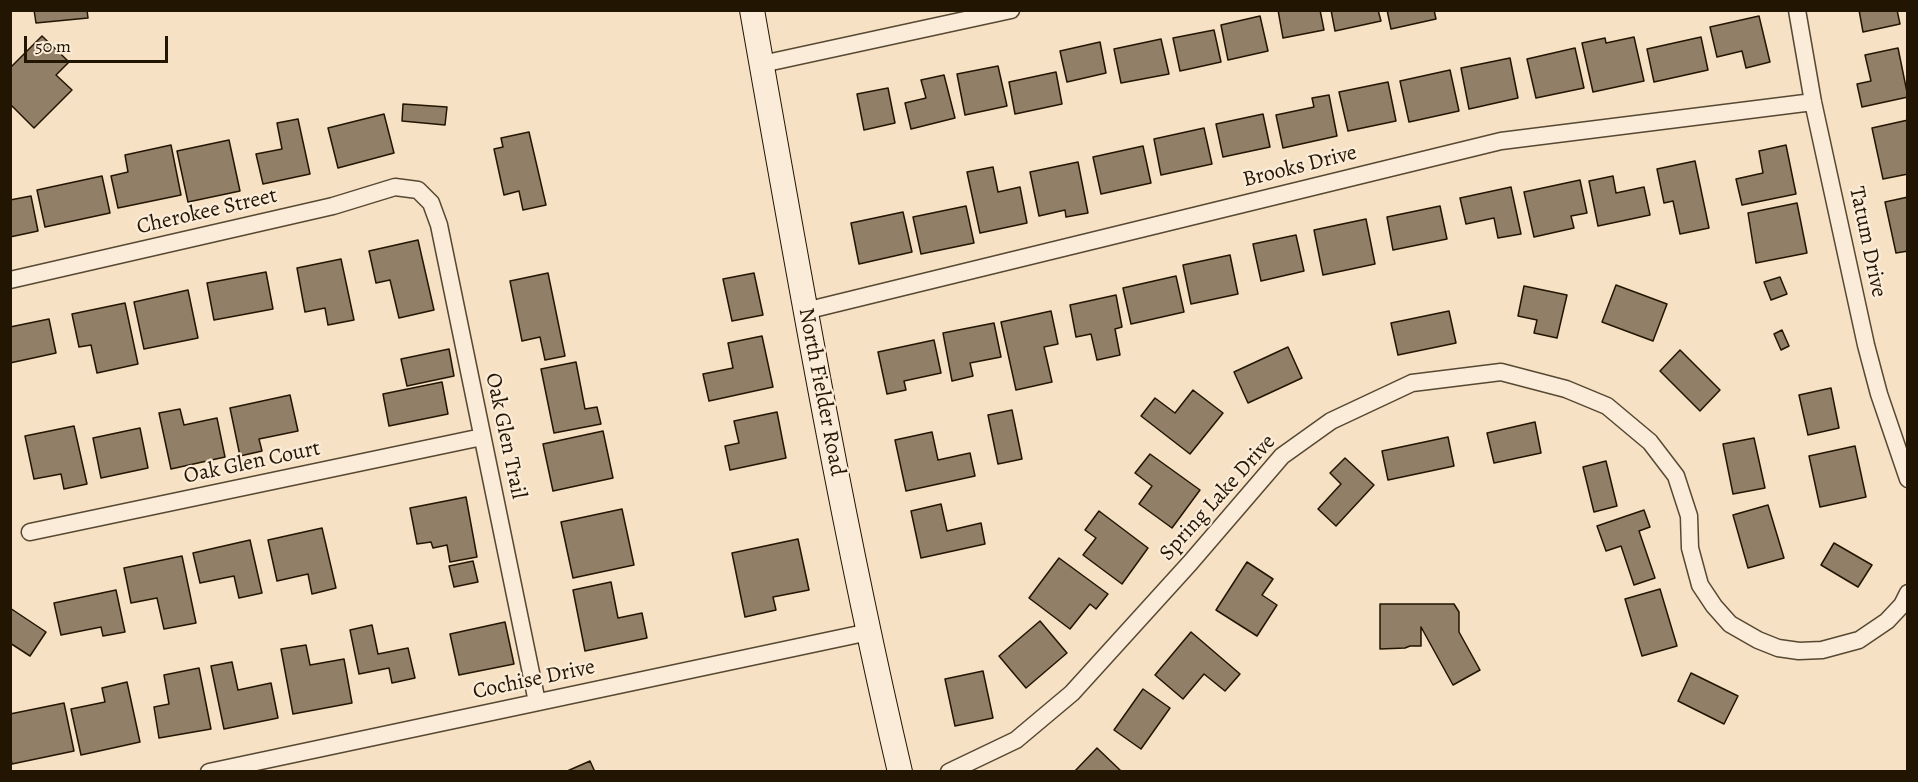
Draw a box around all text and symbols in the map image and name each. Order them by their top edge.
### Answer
scale bar [27,24,171,62]
text: 50 m [35,34,71,58]
street label: Brooks Drive [1240,140,1360,194]
street label: Cherokee Street [134,183,280,241]
street label: Tatum Drive [1842,184,1892,300]
street label: North Fielder Road [792,306,850,478]
street label: Oak Glen Trail [479,371,531,501]
street label: Spring Lake Drive [1154,429,1282,567]
street label: Oak Glen Court [181,436,323,490]
street label: Cochise Drive [471,654,597,706]

